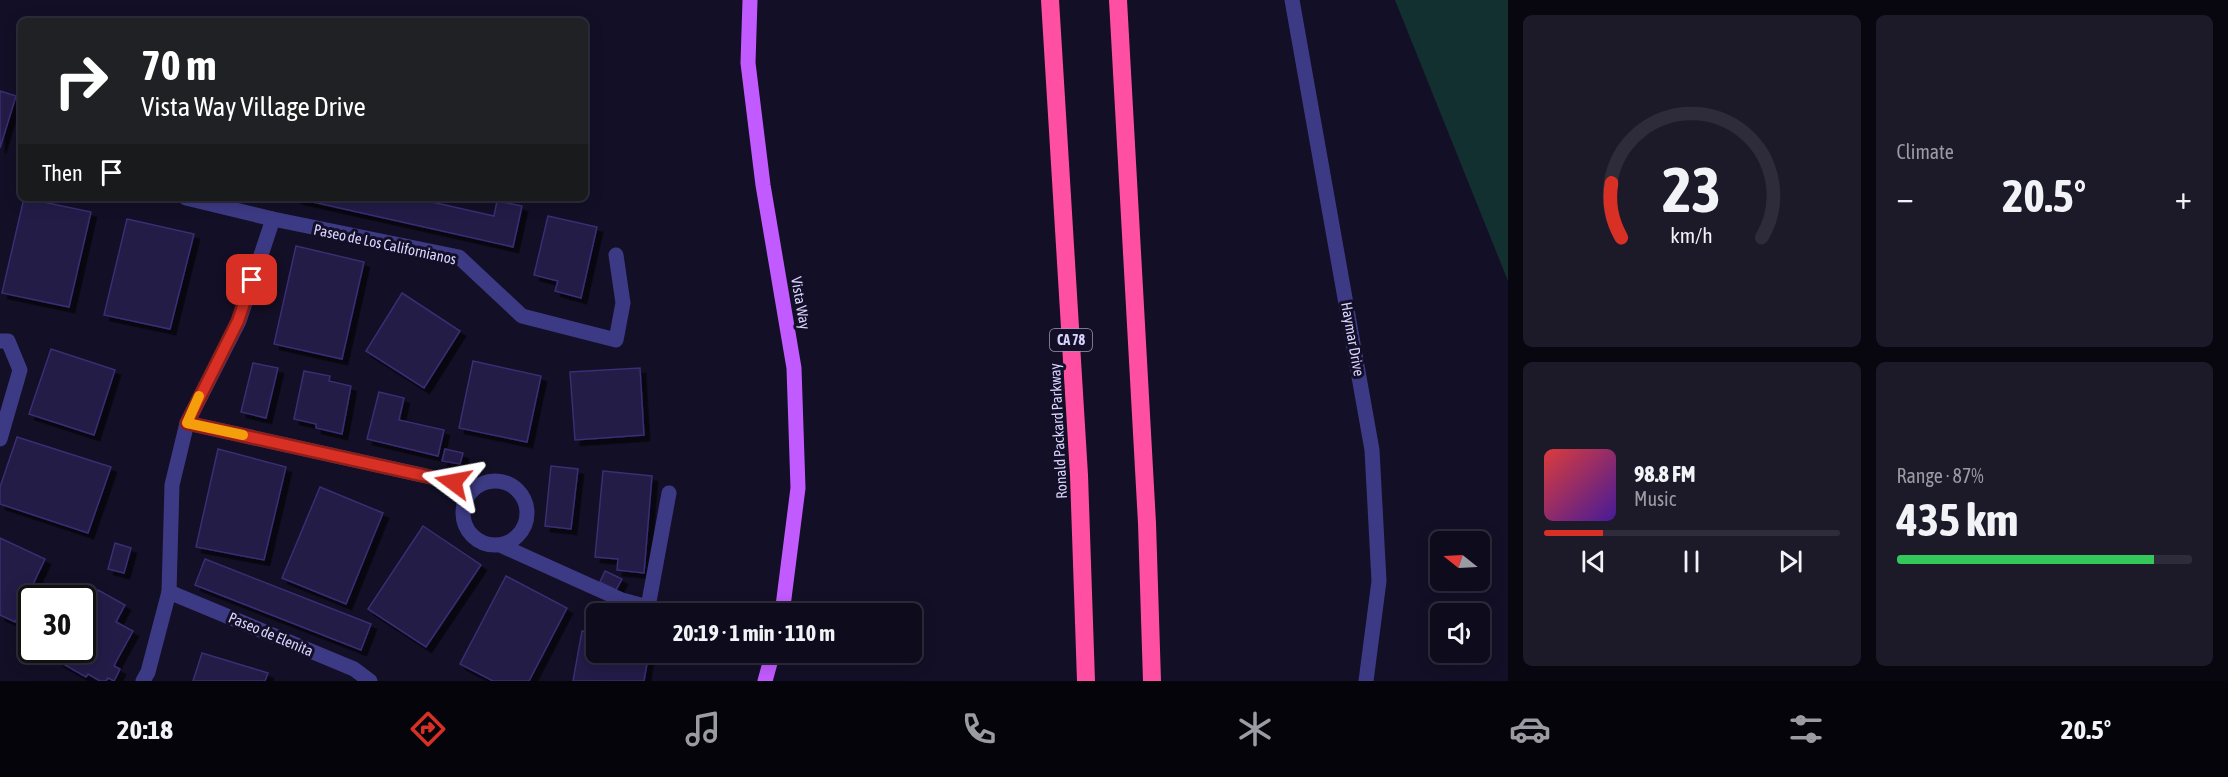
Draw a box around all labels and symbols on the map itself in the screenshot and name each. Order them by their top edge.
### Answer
street label: Paseo de Los Californianos [312,221,458,267]
pin [226,254,277,305]
street label: Vista Way [788,275,814,331]
street label: Haymar Drive [1338,300,1368,378]
road number: CA 78 [1050,329,1092,351]
street label: Ronald Packard Parkway [1046,363,1070,499]
position arrow [421,450,485,514]
north arrow [1430,531,1490,591]
speed limit sign: 30 [18,585,96,663]
street label: Paseo de Elenita [226,609,316,659]

